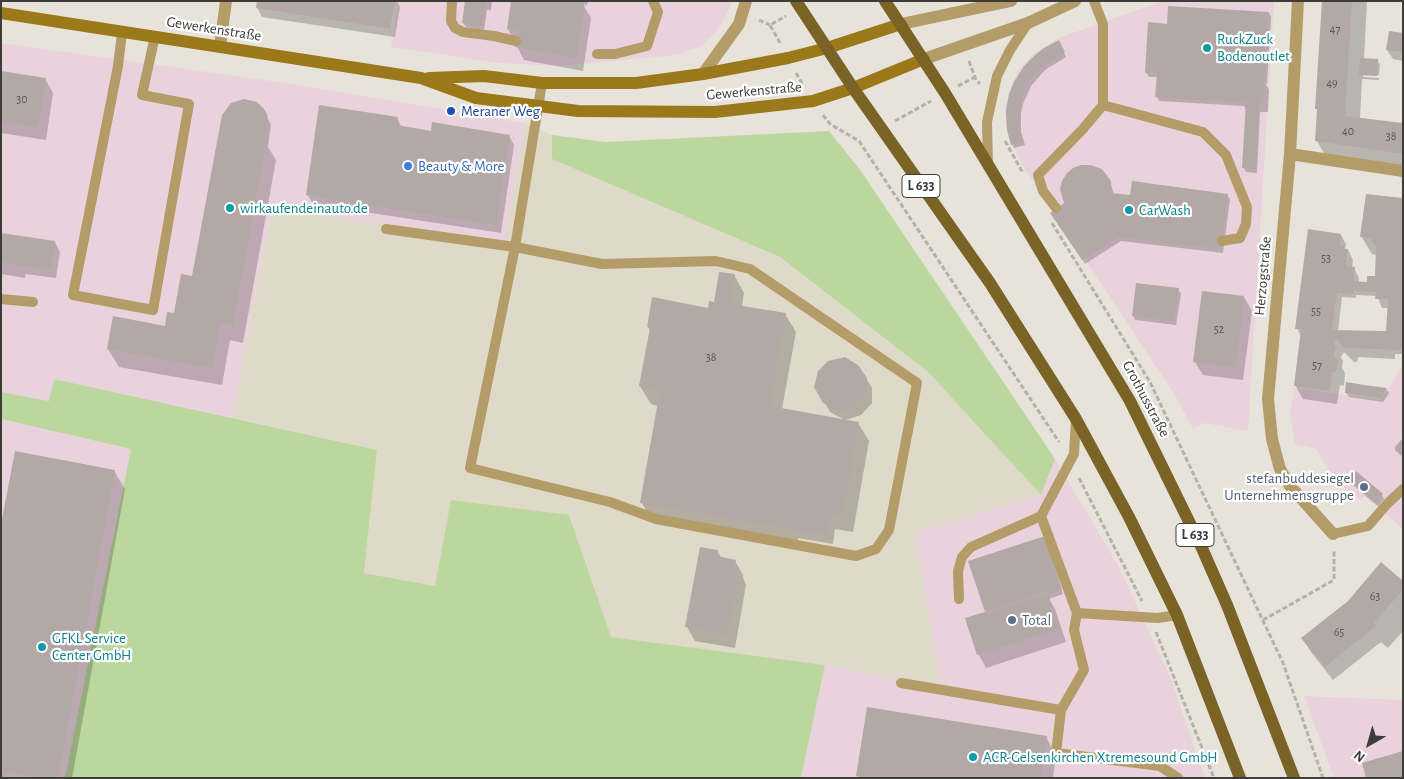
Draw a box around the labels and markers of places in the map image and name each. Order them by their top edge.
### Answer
place label: RuckZuck Bodenoutlet [1217,30,1290,65]
marker: RuckZuck Bodenoutlet [1201,42,1213,54]
place label: Meraner Weg [461,102,540,120]
marker: Meraner Weg [445,105,457,117]
place label: Beauty & More [418,157,504,175]
marker: Beauty & More [402,160,414,172]
place label: wirkaufendeinauto.de [240,199,368,217]
place label: CarWash [1139,201,1191,219]
marker: wirkaufendeinauto.de [224,202,236,214]
marker: CarWash [1123,204,1135,216]
place label: stefanbuddesiegel Unternehmensgruppe [1224,469,1354,504]
marker: stefanbuddesiegel Unternehmensgruppe [1358,481,1370,493]
place label: Total [1022,611,1051,629]
marker: Total [1006,614,1018,626]
place label: GFKL Service Center GmbH [52,629,131,664]
marker: GFKL Service Center GmbH [36,641,48,653]
place label: ACR-Gelsenkirchen Xtremesound GmbH [983,748,1218,766]
marker: ACR-Gelsenkirchen Xtremesound GmbH [967,751,979,763]

